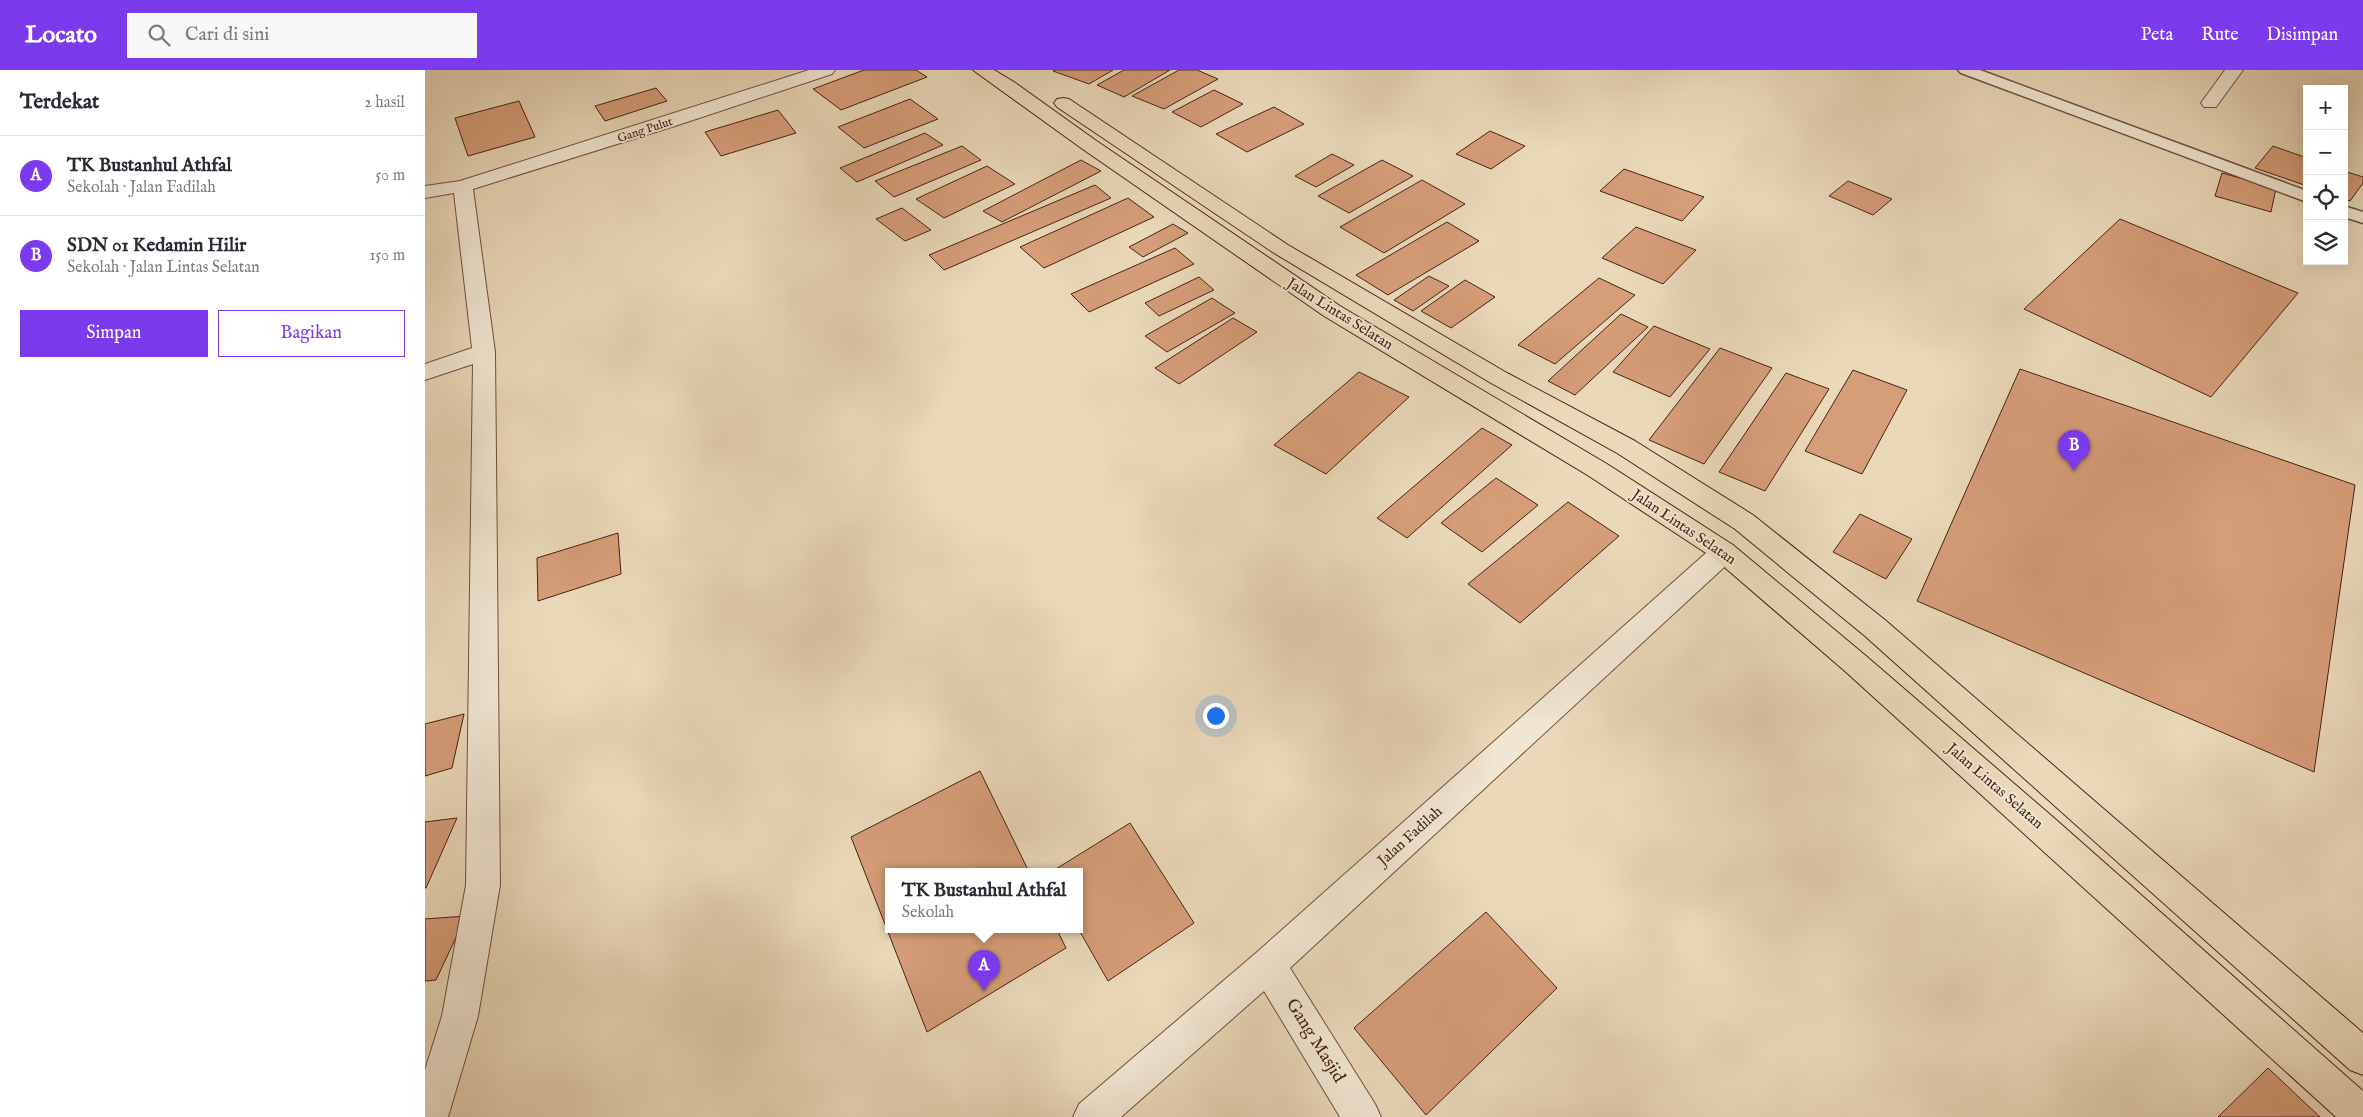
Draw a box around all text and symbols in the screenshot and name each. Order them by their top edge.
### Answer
search box [127,13,477,58]
text: Locato [25,20,97,51]
icon: search [145,21,173,49]
text: Cari di sini [185,23,269,47]
text: Peta [2141,24,2173,47]
text: Rute [2201,24,2239,47]
text: Disimpan [2267,24,2338,47]
map controls [2303,85,2348,265]
button: + [2303,85,2348,130]
text: Terdekat [20,89,99,116]
text: 2 hasil [364,93,405,113]
street label: Gang Pulut [616,114,674,146]
button: − [2303,130,2348,175]
text: TK Bustanhul Athfal [67,154,232,178]
text: A [31,166,41,186]
text: 50 m [376,166,405,186]
button: locate [2303,175,2348,220]
text: Sekolah · Jalan Fadilah [67,178,216,198]
button: layers [2303,220,2348,265]
text: SDN 01 Kedamin Hilir [67,234,246,258]
text: B [31,246,41,266]
text: 150 m [370,246,405,266]
text: Sekolah · Jalan Lintas Selatan [67,258,260,278]
street label: Jalan Lintas Selatan [1282,273,1397,354]
button: Simpan [20,310,208,357]
button: Bagikan [218,310,405,357]
pin: B [2058,430,2090,471]
street label: Jalan Lintas Selatan [1627,484,1740,569]
your location [1203,703,1229,729]
street label: Jalan Lintas Selatan [1941,738,2047,833]
street label: Jalan Fadilah [1372,802,1446,871]
popup [885,868,1083,933]
text: TK Bustanhul Athfal [902,879,1066,903]
text: Sekolah [902,903,954,923]
pin: A [968,950,1000,991]
street label: Gang Masjid [1280,995,1350,1088]

